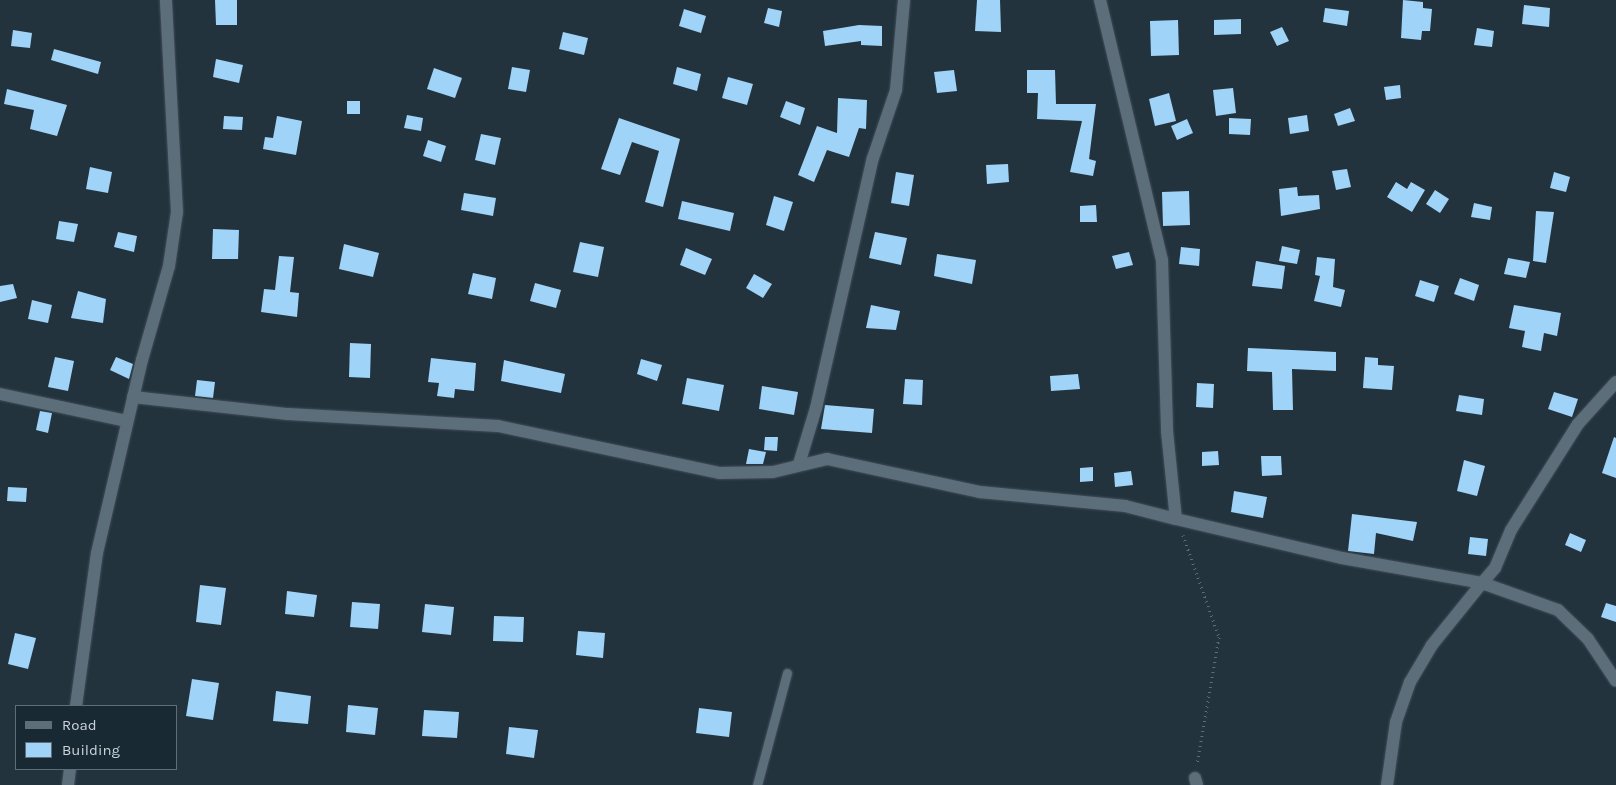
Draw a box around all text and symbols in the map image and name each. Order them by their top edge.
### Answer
legend [15,705,178,770]
text: Road [62,716,97,734]
text: Building [62,741,120,759]

